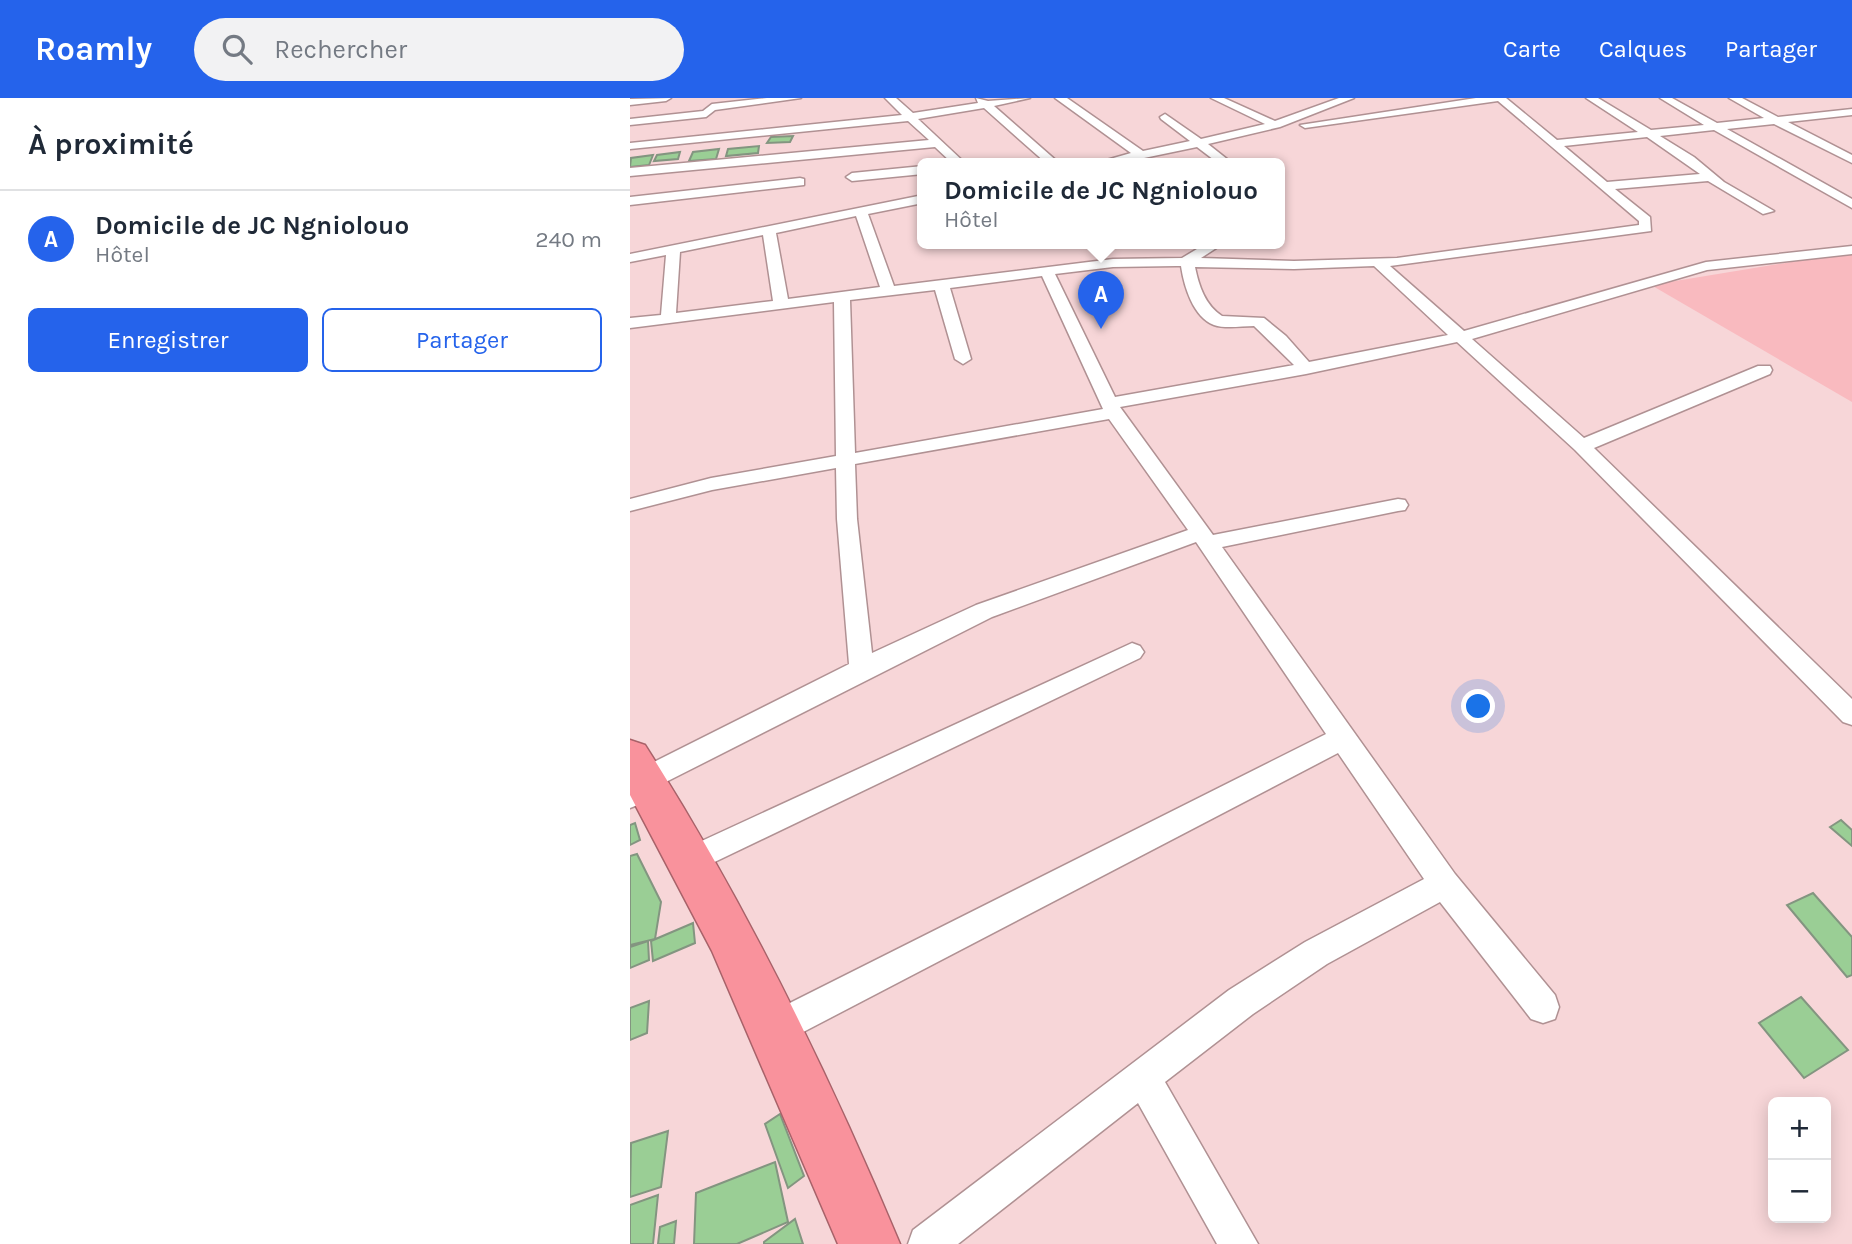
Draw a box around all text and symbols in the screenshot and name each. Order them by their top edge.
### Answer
search box [194,18,684,81]
text: Roamly [35,30,152,68]
icon: search [218,30,256,68]
text: Rechercher [274,34,407,65]
text: Carte [1503,35,1561,63]
text: Calques [1599,35,1687,63]
text: Partager [1725,35,1817,63]
text: À proximité [28,126,194,162]
popup [917,158,1285,249]
text: Domicile de JC Ngniolouo [944,175,1258,206]
text: Hôtel [944,206,999,233]
text: Domicile de JC Ngniolouo [95,210,409,241]
text: A [44,226,58,253]
text: 240 m [535,226,602,253]
text: Hôtel [95,241,150,268]
pin: A [1078,271,1124,329]
button: Enregistrer [28,308,308,372]
button: Partager [322,308,602,372]
your location [1461,689,1495,723]
map controls [1768,1097,1831,1223]
button: + [1768,1097,1831,1160]
button: − [1768,1160,1831,1223]

